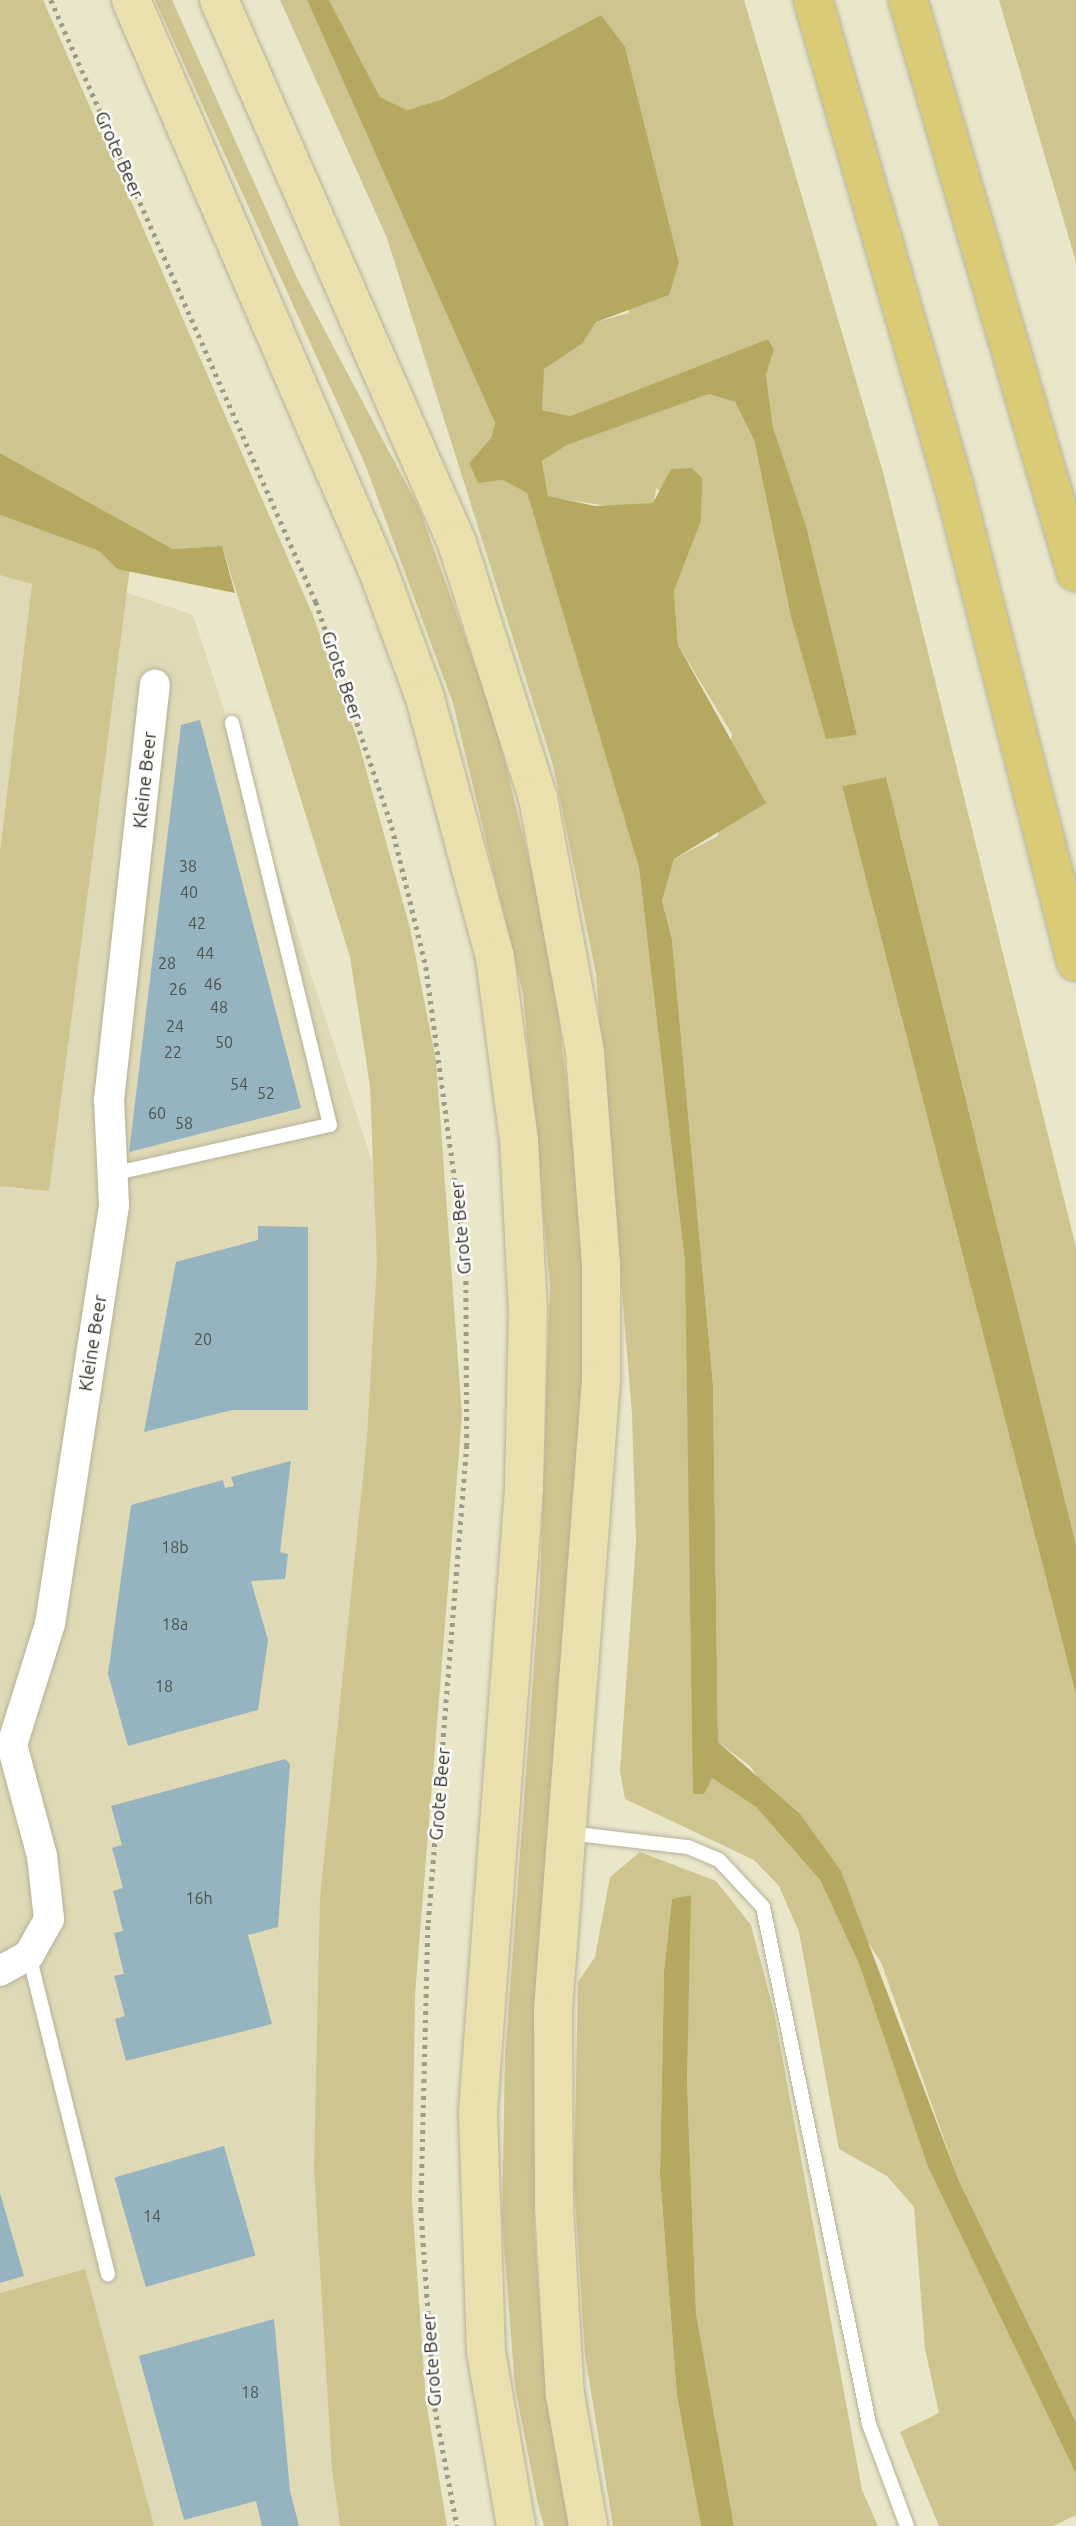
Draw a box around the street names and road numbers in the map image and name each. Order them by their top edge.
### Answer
street label: Grote Beer [90,108,148,202]
street label: Grote Beer [316,628,368,724]
street label: Kleine Beer [129,730,161,830]
street label: Grote Beer [446,1180,476,1276]
street label: Kleine Beer [74,1293,112,1393]
street label: Grote Beer [425,1746,455,1842]
street label: Grote Beer [417,2313,447,2407]

